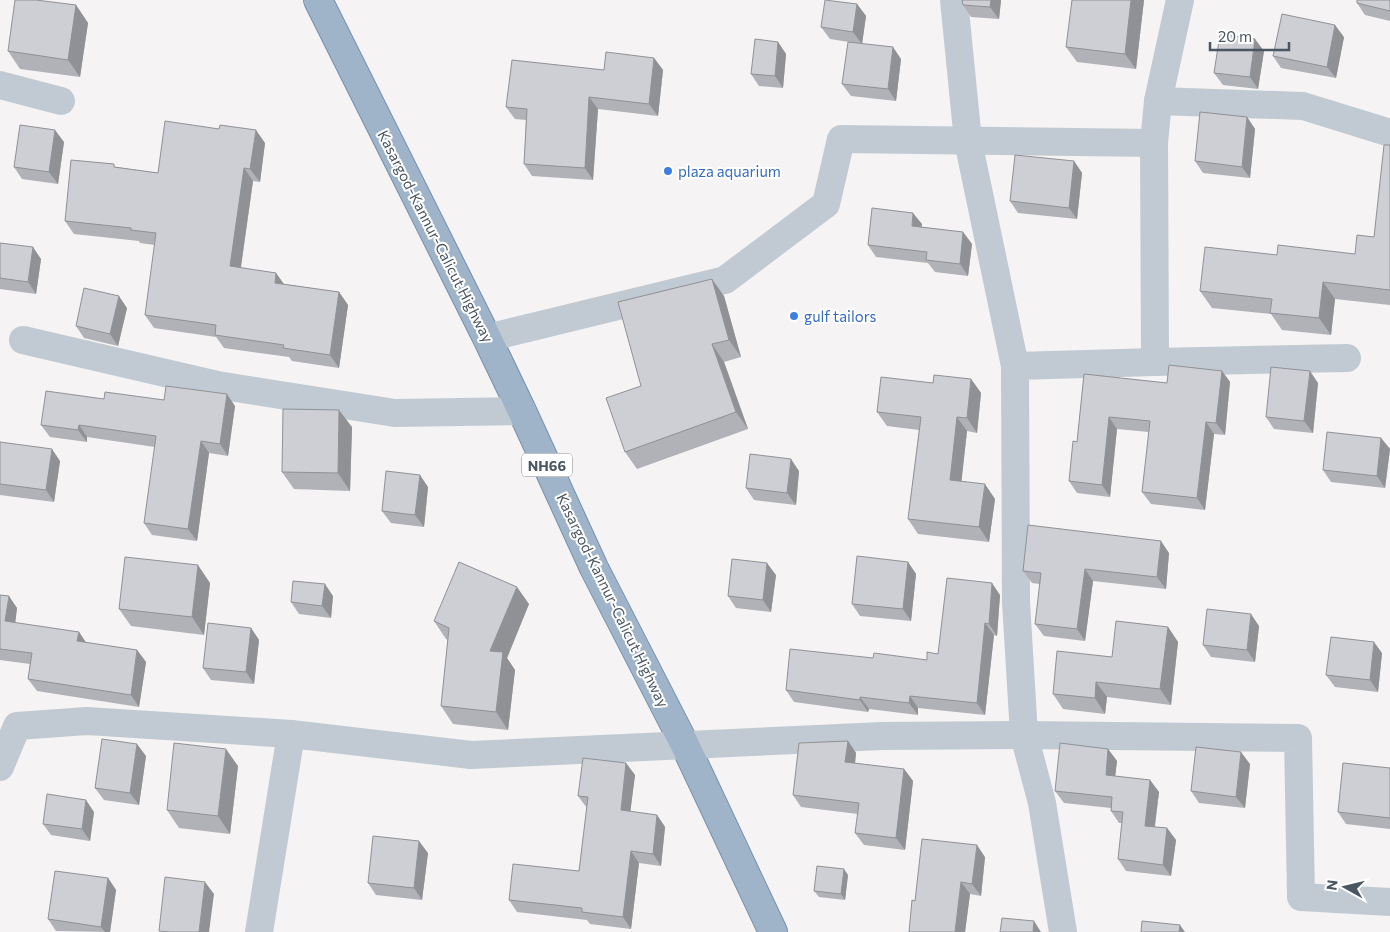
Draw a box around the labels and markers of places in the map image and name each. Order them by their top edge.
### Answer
place label: plaza aquarium [678,162,781,180]
marker: plaza aquarium [662,165,674,177]
place label: gulf tailors [804,307,876,325]
marker: gulf tailors [788,310,800,322]

